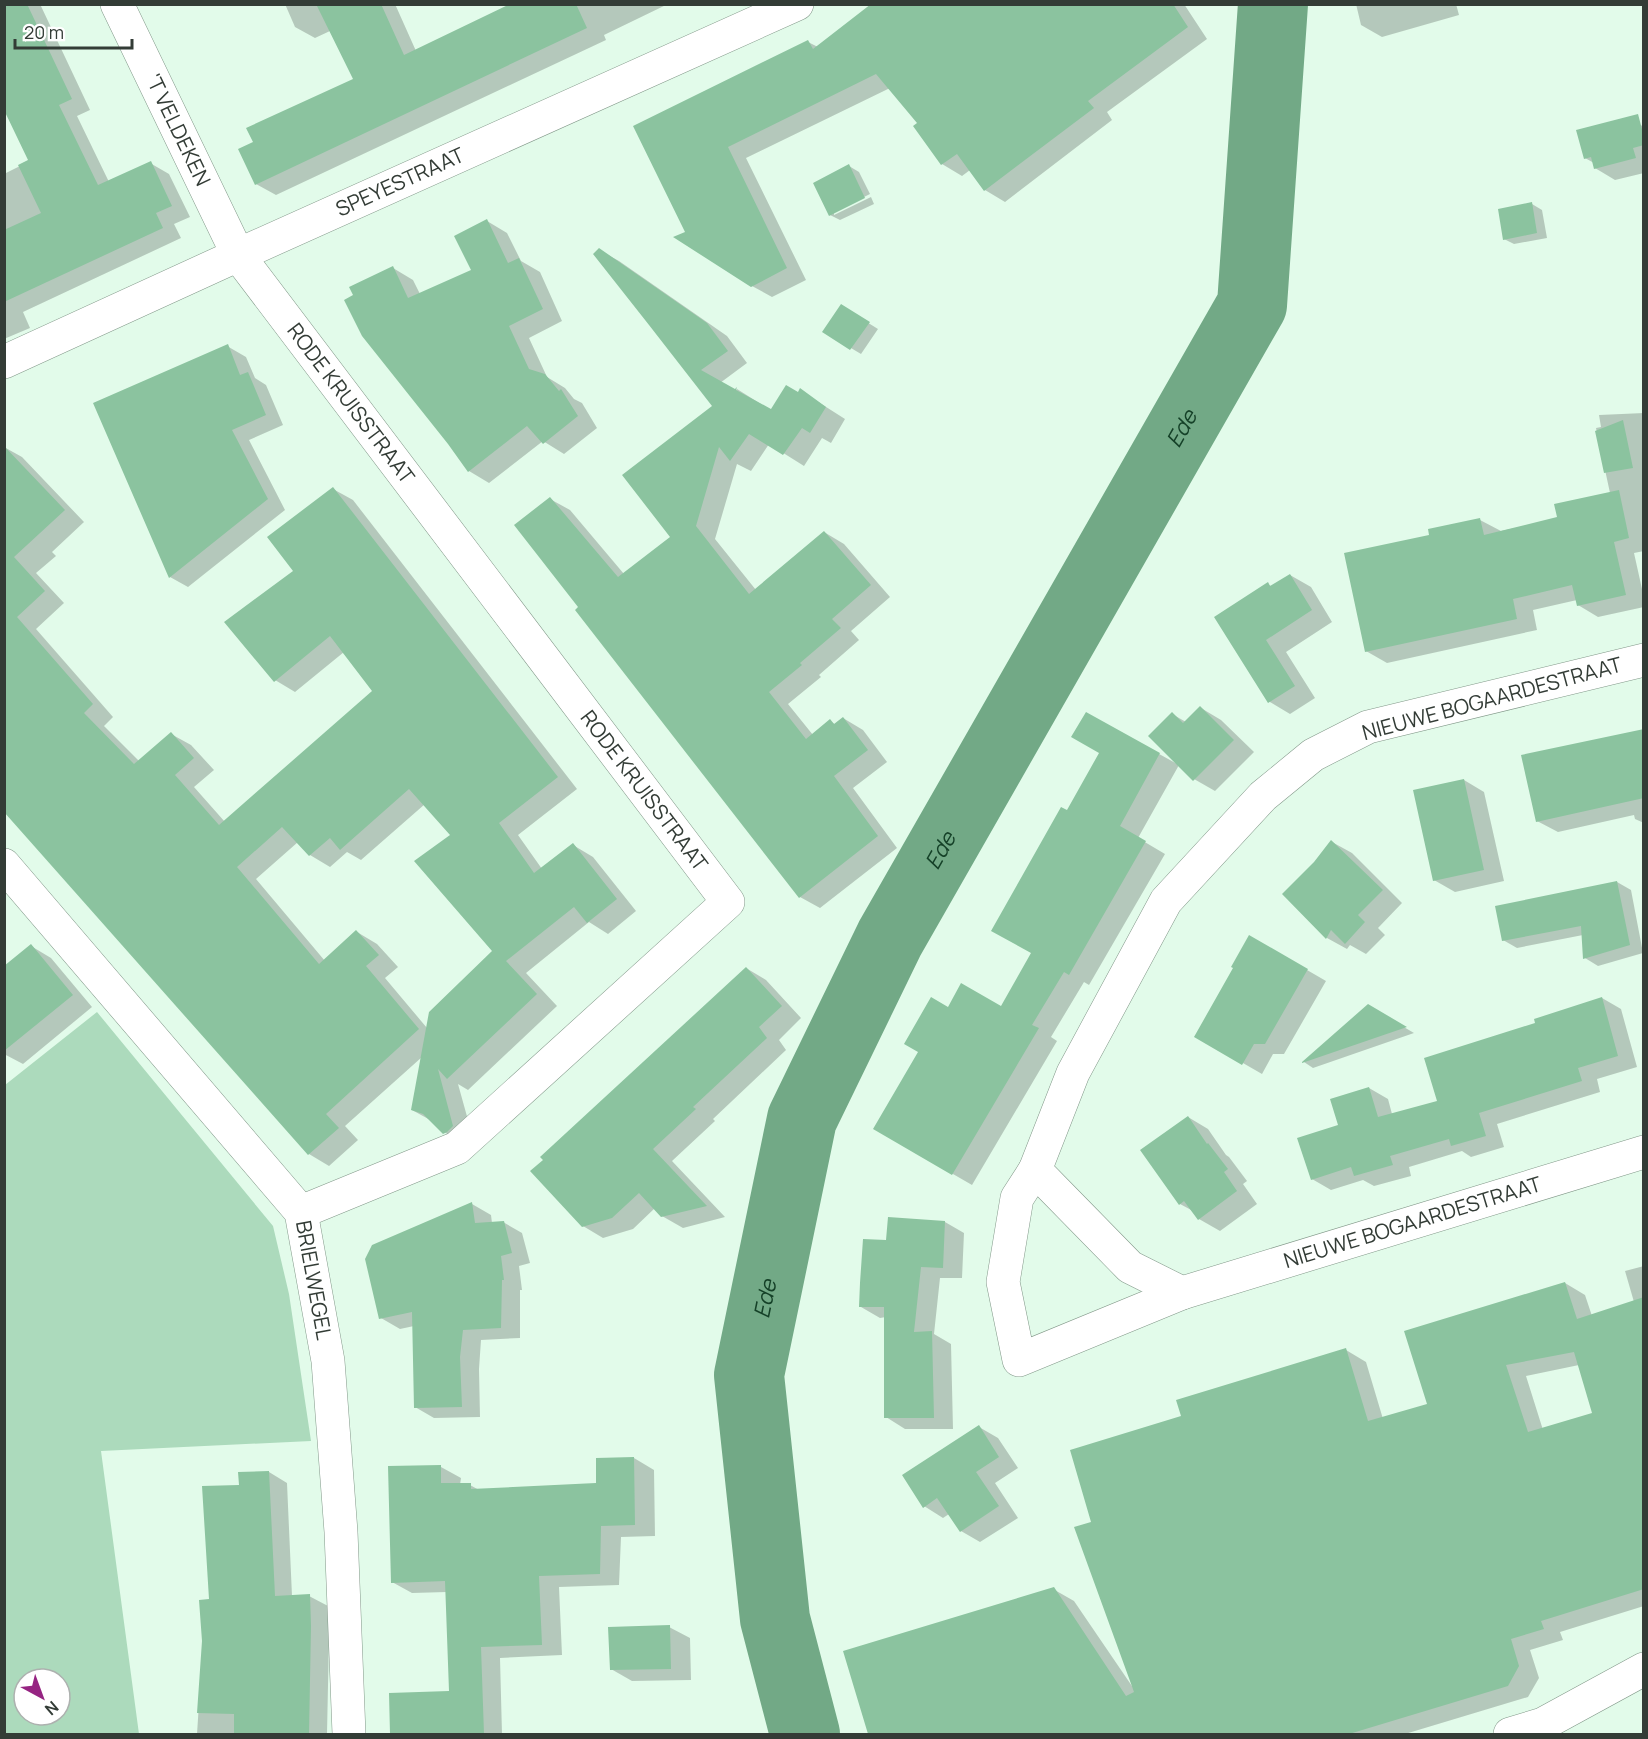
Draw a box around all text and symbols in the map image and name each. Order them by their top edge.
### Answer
scale bar [15,12,132,50]
text: 20 m [24,20,64,44]
street label: 'T VELDEKEN [140,69,218,190]
street label: SPEYESTRAAT [331,140,469,222]
street label: RODE KRUISSTRAAT [281,317,422,489]
water label: Ede [1159,403,1205,453]
street label: NIEUWE BOGAARDESTRAAT [1359,650,1625,746]
street label: RODE KRUISSTRAAT [575,704,715,877]
water label: Ede [918,825,963,874]
street label: NIEUWE BOGAARDESTRAAT [1280,1169,1545,1274]
street label: BRIELWEGEL [290,1218,339,1342]
water label: Ede [746,1276,784,1321]
north arrow [12,1667,72,1727]
text: N [40,1696,63,1720]

